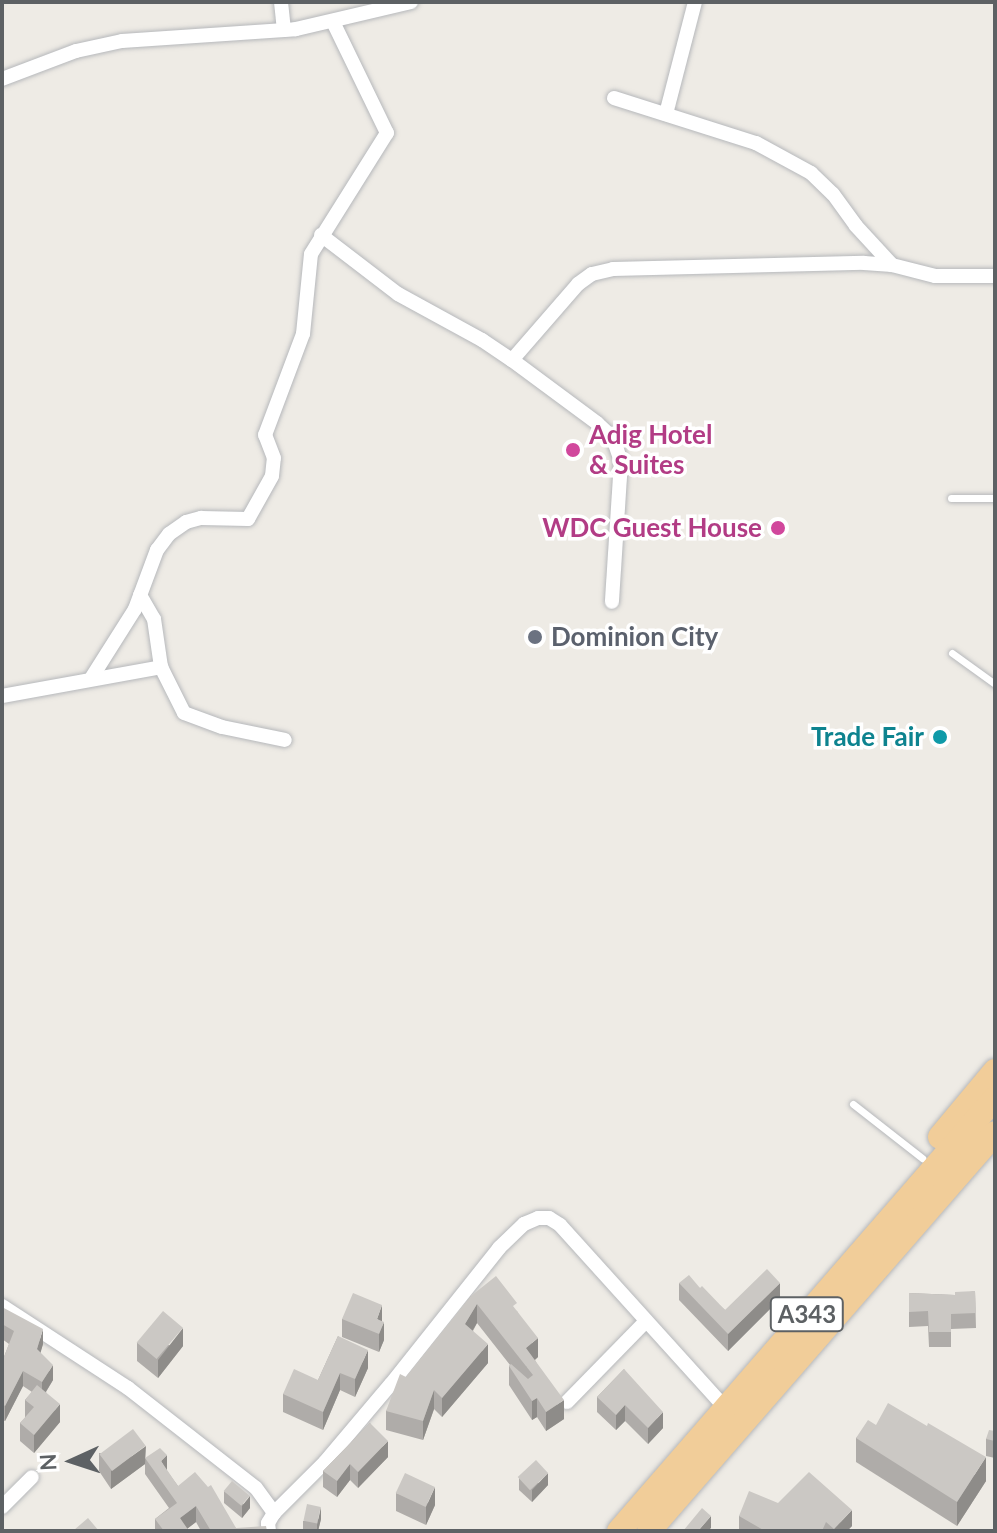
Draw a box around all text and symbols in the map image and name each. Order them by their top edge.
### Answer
place label: Adig Hotel & Suites [589,419,712,480]
marker: Adig Hotel & Suites [564,441,582,459]
place label: WDC Guest House [542,512,762,544]
marker: WDC Guest House [769,519,787,537]
place label: Dominion City [551,621,718,653]
marker: Dominion City [526,628,544,646]
place label: Trade Fair [811,721,924,753]
marker: Trade Fair [931,728,949,746]
road number: A343 [769,1294,845,1334]
north arrow [32,1421,112,1501]
text: N [34,1453,61,1471]

